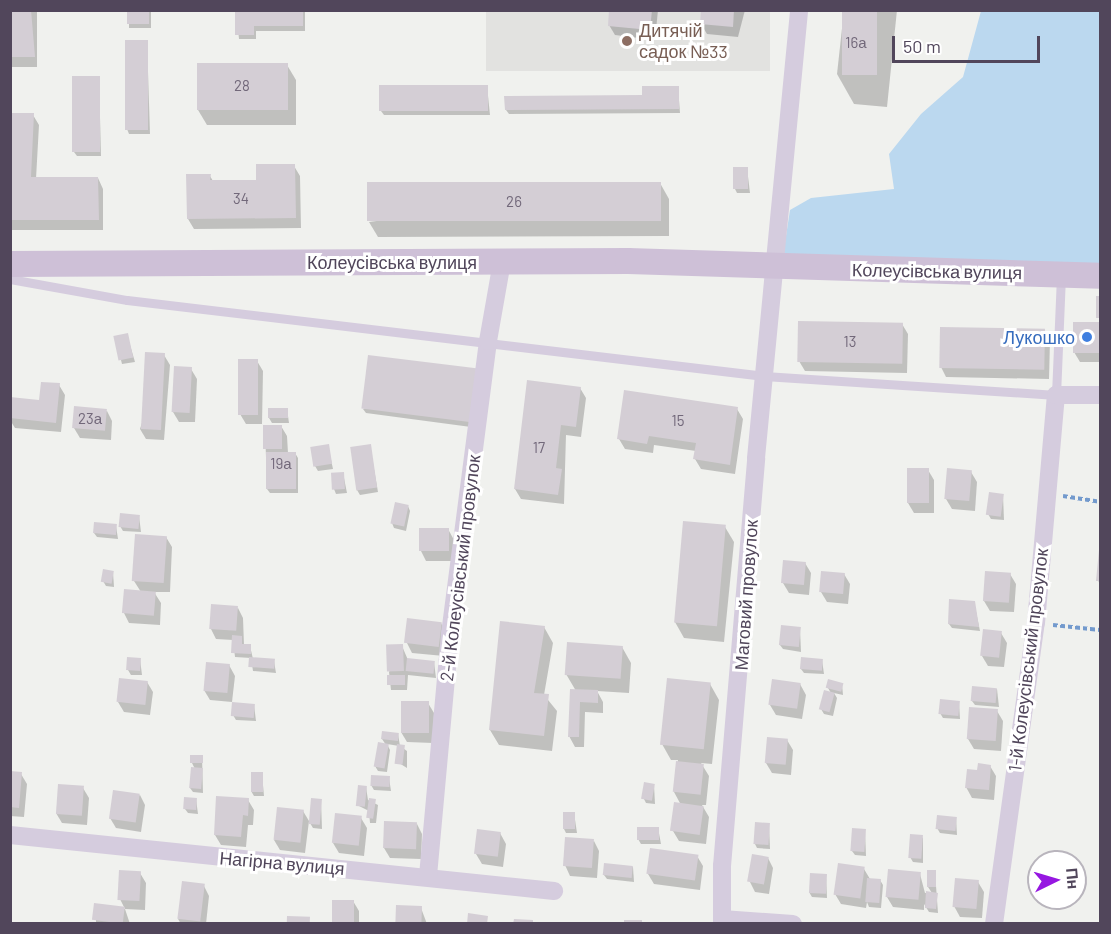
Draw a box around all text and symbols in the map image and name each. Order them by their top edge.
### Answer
place label: Дитячій садок №33 [639,20,728,63]
scale bar [895,24,1044,62]
marker: Дитячій садок №33 [620,34,634,48]
house number: 16а [845,34,867,52]
text: 50 m [903,35,941,57]
house number: 28 [234,77,250,95]
house number: 34 [233,190,249,208]
house number: 26 [506,193,522,211]
street label: Колеусівська вулиця [307,251,477,273]
street label: Колеусівська вулиця [852,259,1022,283]
place label: Лукошко [1003,326,1075,348]
marker: Лукошко [1080,330,1094,344]
house number: 13 [844,333,856,351]
house number: 23а [78,410,102,428]
house number: 15 [672,412,684,430]
house number: 17 [533,439,545,457]
street label: 2-й Колеусівський провулок [435,454,485,682]
house number: 19а [270,455,292,473]
street label: Маговий провулок [730,519,762,671]
street label: 1-й Колеусівський провулок [1004,547,1052,773]
street label: Нагірна вулиця [219,847,345,879]
north arrow [1027,850,1087,910]
text: Пн [1063,867,1084,890]

